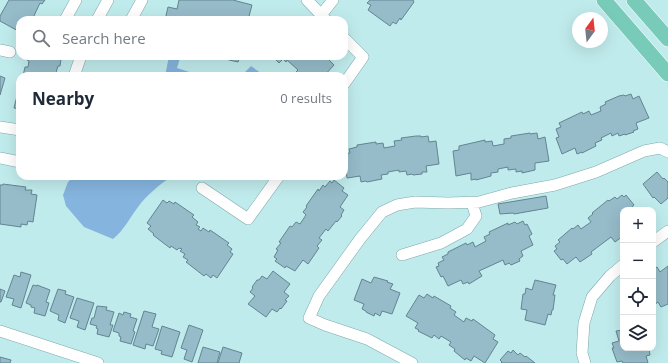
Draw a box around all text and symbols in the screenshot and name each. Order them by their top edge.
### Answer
north arrow [572,12,608,48]
search box [16,16,348,60]
icon: search [30,27,52,49]
text: Search here [62,28,146,48]
text: Nearby [32,87,94,110]
text: 0 results [280,89,332,107]
map controls [620,207,656,351]
button: + [620,207,656,243]
button: − [620,243,656,279]
button: locate [620,279,656,315]
button: layers [620,315,656,351]

